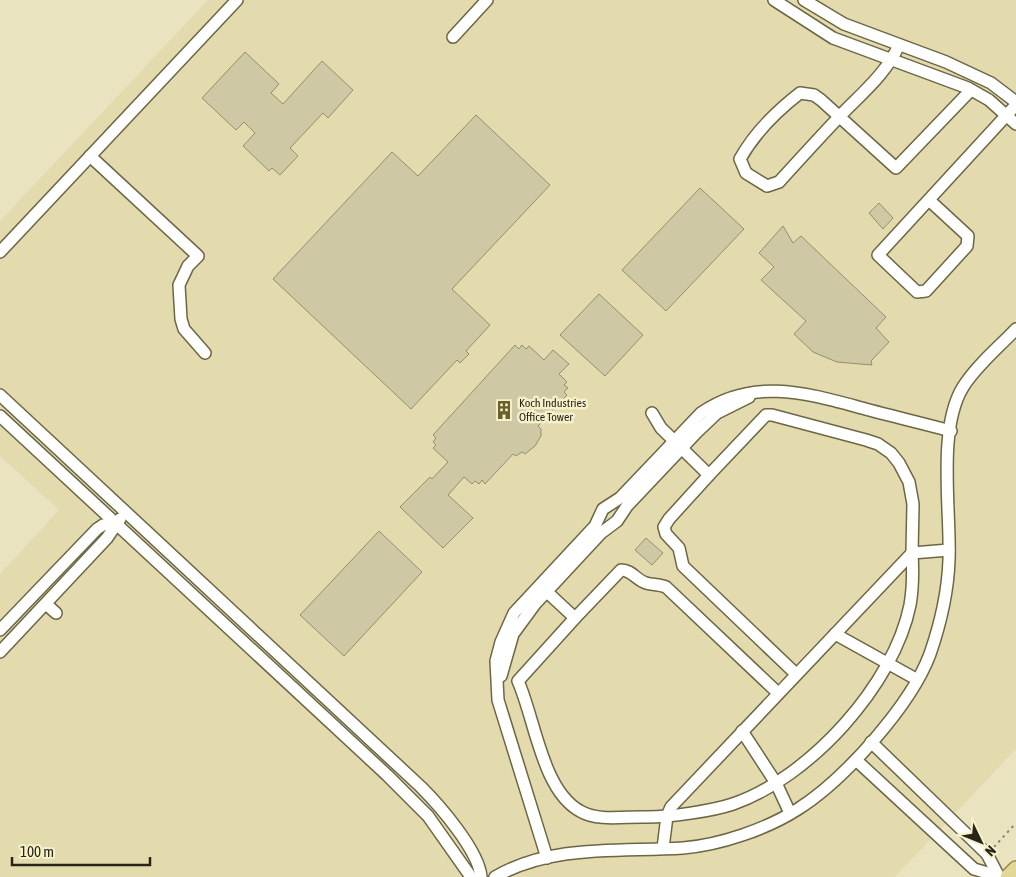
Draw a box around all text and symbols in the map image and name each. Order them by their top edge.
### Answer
place label: Koch Industries Office Tower [519,396,586,424]
building icon: Koch Industries Office Tower [493,399,515,421]
north arrow [956,817,1006,867]
scale bar [12,834,150,866]
text: N [982,842,999,859]
text: 100 m [20,843,54,860]

